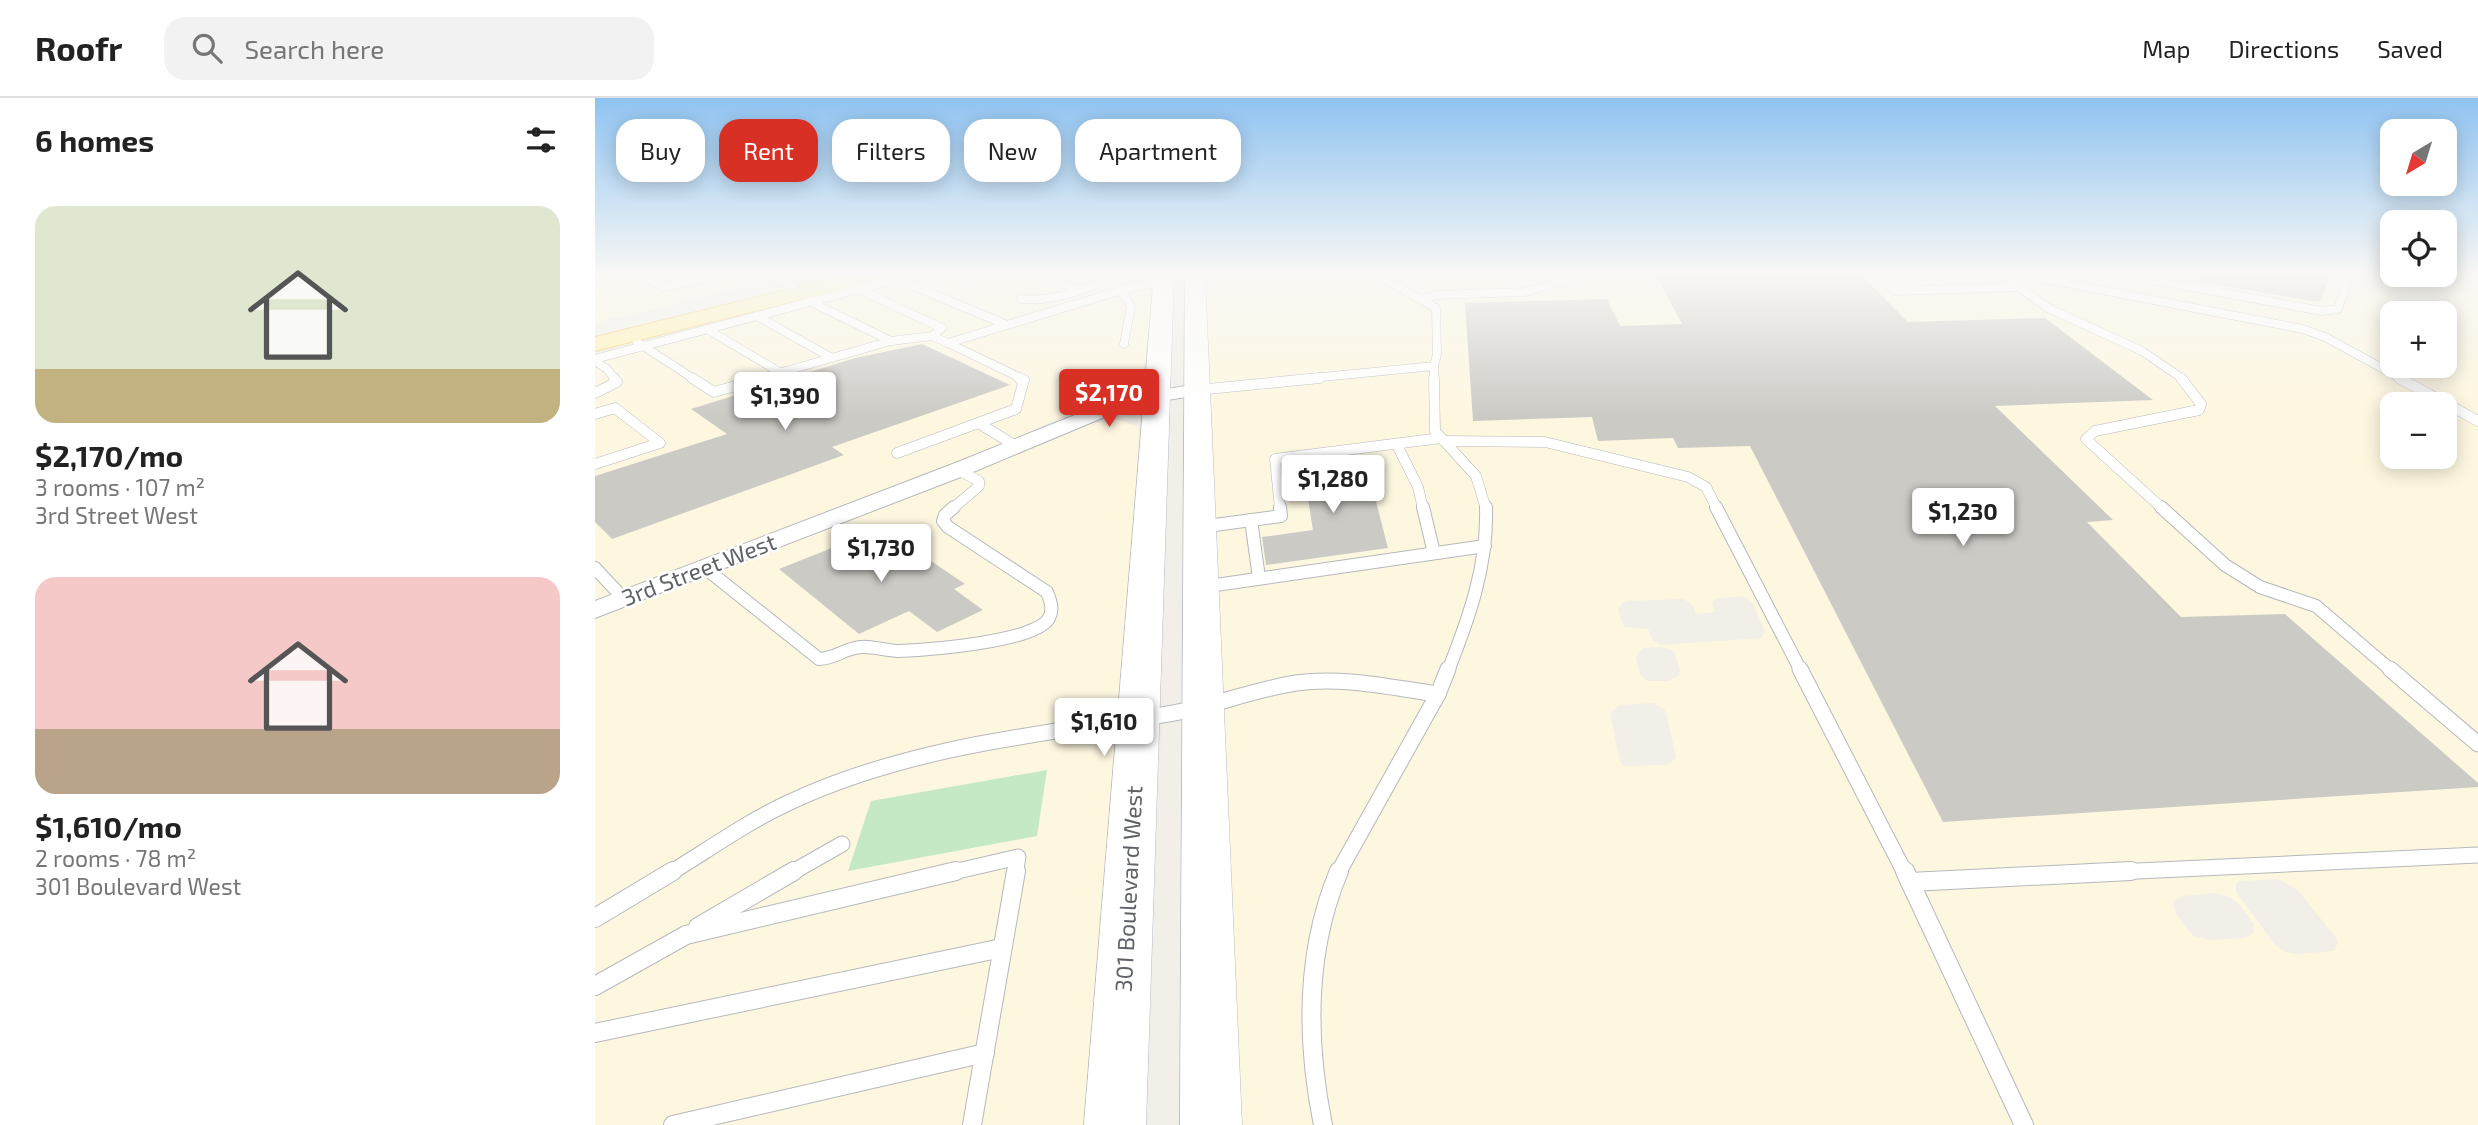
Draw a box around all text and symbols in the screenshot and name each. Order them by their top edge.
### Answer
search box [164,17,654,80]
text: Roofr [35,28,122,68]
icon: search [188,29,226,67]
text: Search here [244,33,384,64]
text: Map [2142,34,2190,63]
text: Directions [2228,34,2339,63]
text: Saved [2377,34,2443,63]
chip: Buy [616,119,705,182]
chip: Rent [719,119,818,182]
chip: Filters [832,119,950,182]
chip: New [964,119,1061,182]
chip: Apartment [1075,119,1241,182]
north arrow [2380,119,2457,196]
map controls [2380,119,2457,469]
icon: filters [522,121,560,159]
text: 6 homes [35,122,154,158]
button: locate [2380,210,2457,287]
icon: home [235,252,361,378]
button: + [2380,301,2457,378]
pin: $2,170 [1052,370,1166,429]
pin: $1,390 [728,372,842,432]
text: $2,170 [1075,378,1143,406]
text: $1,390 [750,381,820,409]
button: − [2380,392,2457,469]
text: $2,170/mo [35,437,183,473]
pin: $1,280 [1276,456,1390,515]
text: $1,280 [1297,464,1369,492]
text: 3 rooms · 107 m² [35,473,205,501]
pin: $1,230 [1906,489,2020,548]
text: $1,230 [1928,497,1998,525]
text: 3rd Street West [35,501,198,529]
pin: $1,730 [824,524,938,584]
street label: 3rd Street West [618,527,780,611]
text: $1,730 [847,533,915,561]
icon: home [235,623,361,749]
pin: $1,610 [1047,698,1161,758]
text: $1,610 [1071,707,1137,735]
street label: 301 Boulevard West [1109,785,1147,993]
text: $1,610/mo [35,808,182,844]
text: 2 rooms · 78 m² [35,844,196,872]
text: 301 Boulevard West [35,872,241,900]

